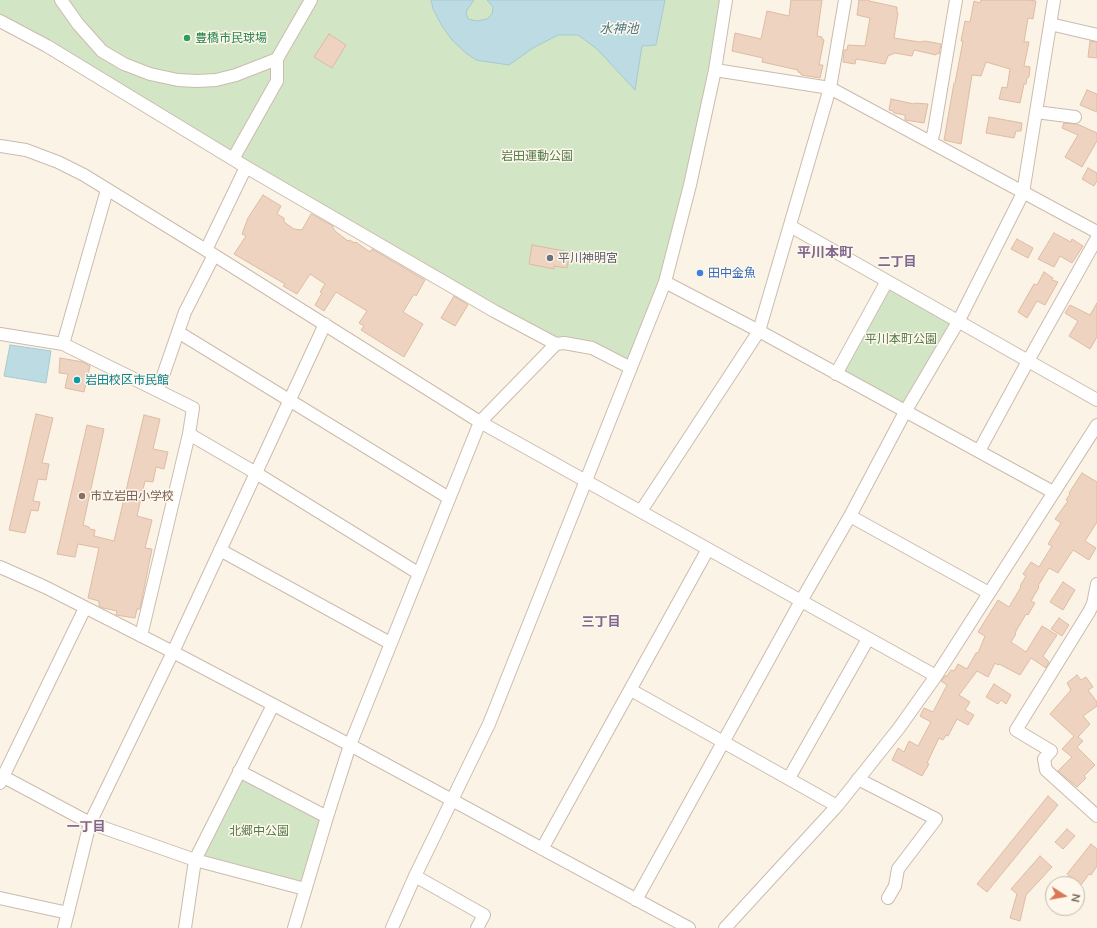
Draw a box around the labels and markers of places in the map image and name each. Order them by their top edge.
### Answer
place label: 豊橋市民球場 [195,31,267,45]
marker: 豊橋市民球場 [182,33,192,43]
place label: 平川神明宮 [558,251,618,265]
marker: 平川神明宮 [545,253,555,263]
place label: 田中金魚 [708,266,756,280]
marker: 田中金魚 [695,268,705,278]
place label: 岩田校区市民館 [85,373,169,387]
marker: 岩田校区市民館 [72,375,82,385]
place label: 市立岩田小学校 [90,489,174,503]
marker: 市立岩田小学校 [77,491,87,501]

